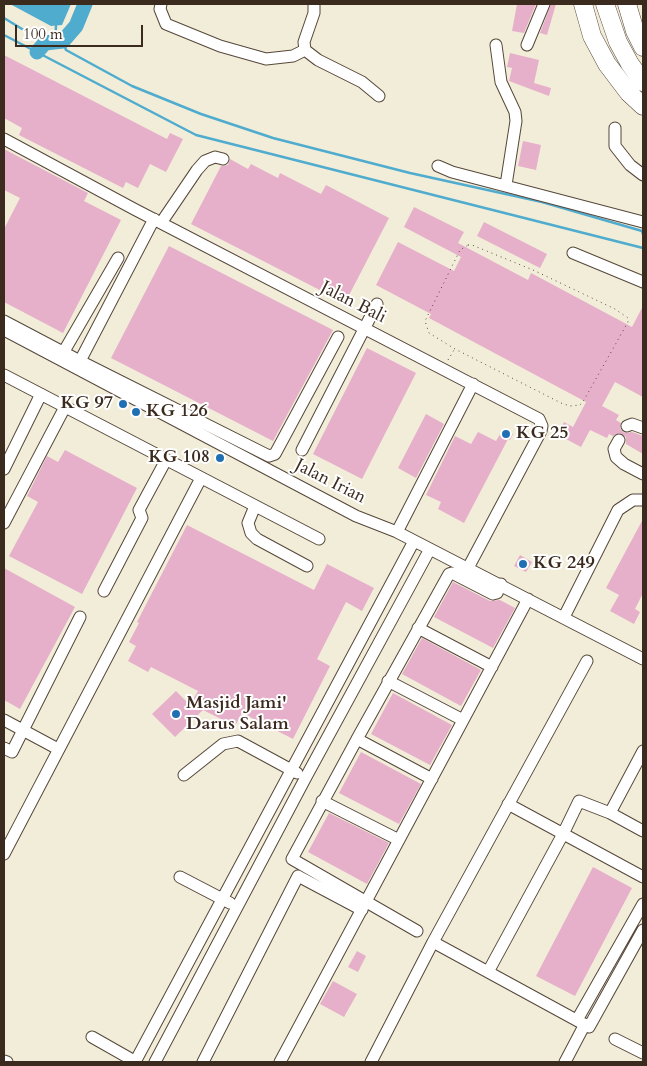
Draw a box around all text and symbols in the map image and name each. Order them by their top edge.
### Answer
scale bar [18,15,145,47]
text: 100 m [23,24,63,44]
street label: Jalan Bali [316,277,390,329]
place label: KG 97 [61,393,113,415]
marker: KG 97 [117,398,129,410]
place label: KG 126 [146,401,208,423]
marker: KG 126 [130,406,142,418]
place label: KG 25 [516,423,568,445]
marker: KG 25 [500,428,512,440]
place label: KG 108 [148,447,210,469]
marker: KG 108 [214,452,226,464]
street label: Jalan Irian [291,455,369,509]
place label: KG 249 [533,553,595,575]
marker: KG 249 [517,558,529,570]
place label: Masjid Jami' Darus Salam [186,693,289,736]
marker: Masjid Jami' Darus Salam [170,708,182,720]

